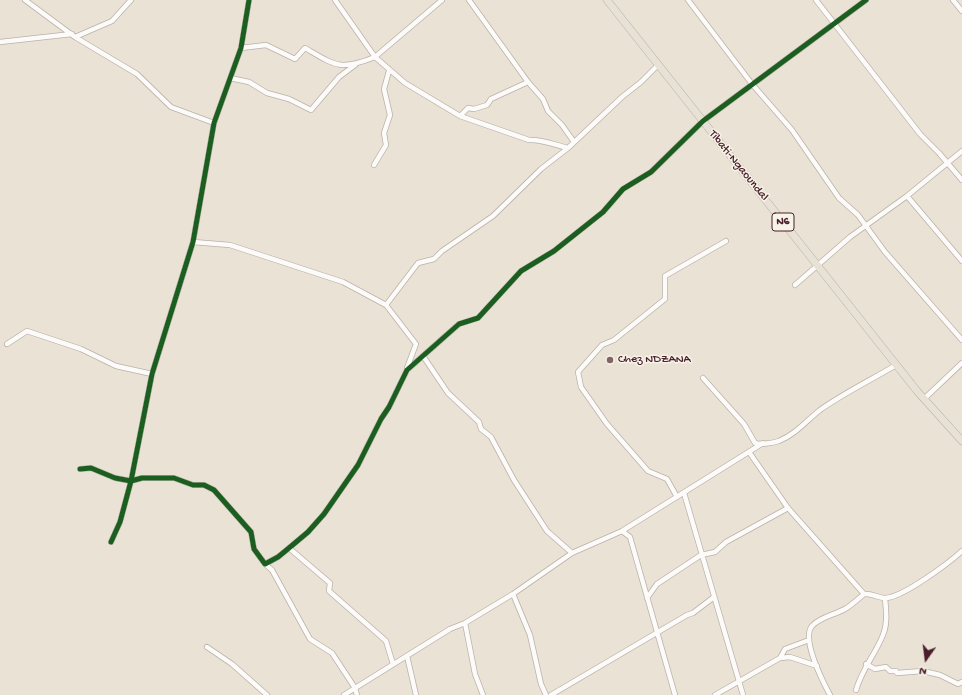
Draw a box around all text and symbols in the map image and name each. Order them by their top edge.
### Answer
street label: Tibati-Ngaoundal [705,128,771,204]
road number: N6 [772,213,794,231]
place label: Chez NDZANA [618,353,691,367]
marker: Chez NDZANA [605,355,615,365]
north arrow [906,639,946,679]
text: N [918,664,928,677]

